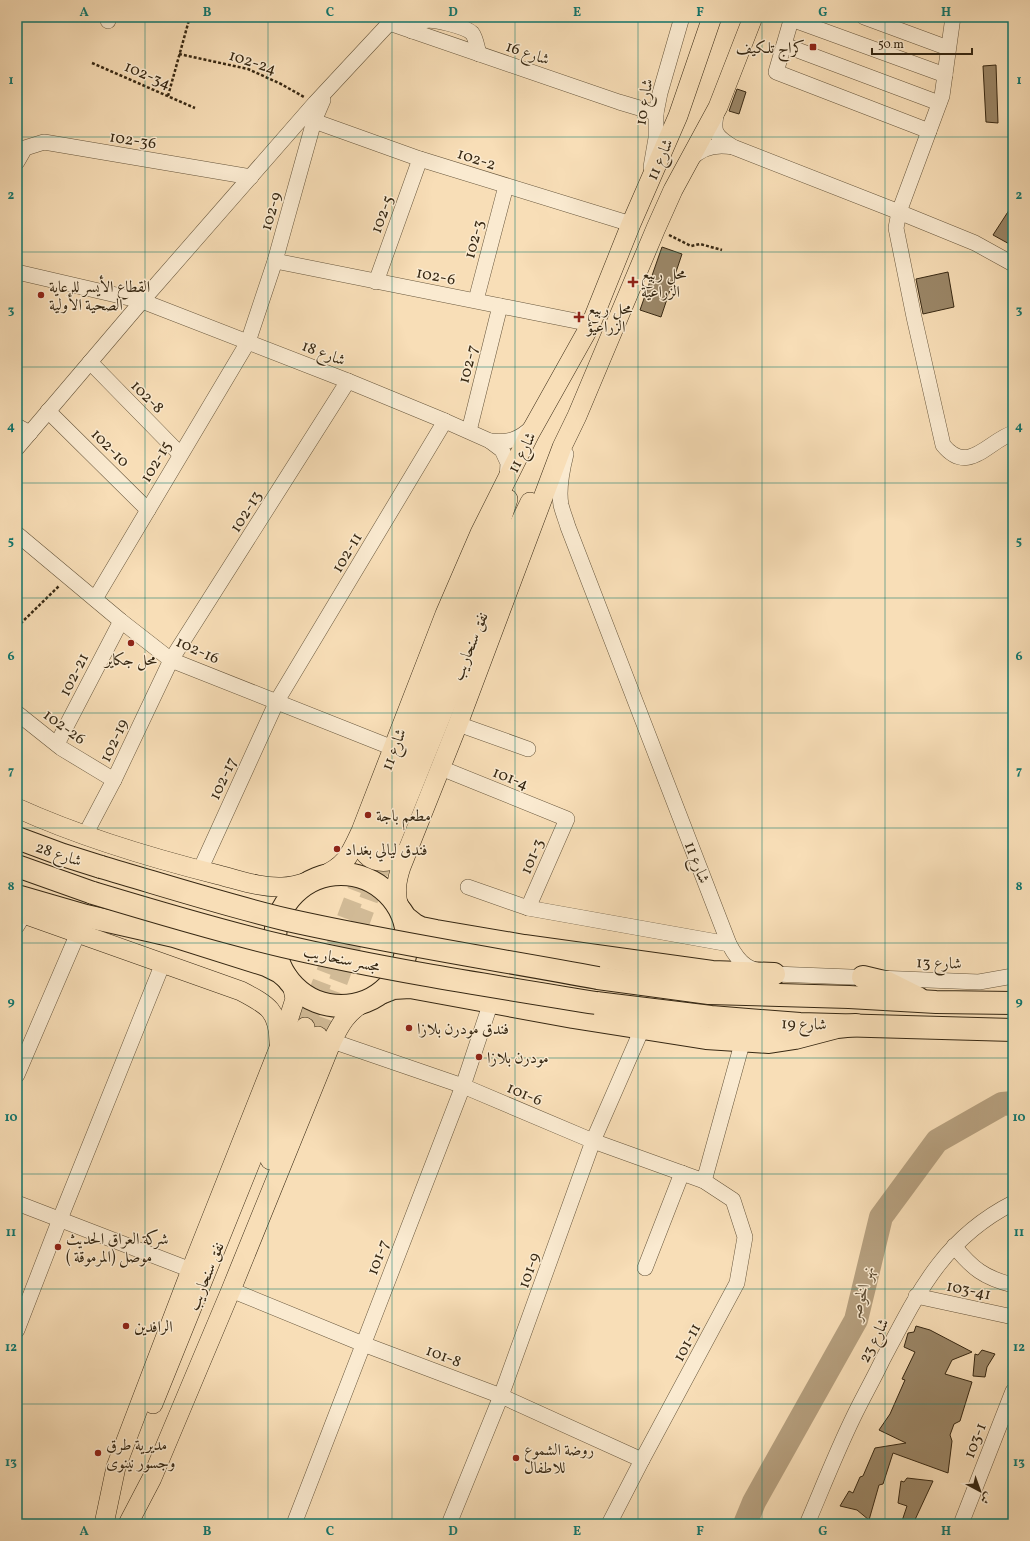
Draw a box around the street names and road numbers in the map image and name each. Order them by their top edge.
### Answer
street label: شارع 16 [502,36,552,73]
street label: 102-24 [226,45,279,81]
street label: 102-34 [120,56,174,96]
street label: شارع 10 [630,77,660,127]
street label: 102-36 [108,126,158,156]
street label: شارع 11 [642,136,681,185]
street label: 102-2 [454,143,499,177]
street label: 102-9 [256,190,288,234]
street label: 102-5 [366,193,400,237]
street label: 102-3 [459,218,491,261]
street label: 102-6 [414,262,457,292]
street label: شارع 18 [298,335,348,373]
street label: 102-7 [454,343,484,386]
street label: 102-8 [125,376,168,419]
street label: 102-10 [85,424,134,473]
street label: شارع 11 [503,429,543,478]
street label: 102-15 [136,437,178,487]
street label: 102-13 [225,487,268,537]
street label: 102-11 [327,529,368,577]
street label: نفق سنحاريب [447,609,495,684]
street label: 102-16 [172,632,222,670]
street label: 102-21 [55,649,95,700]
street label: 102-26 [38,705,90,751]
street label: 102-19 [95,716,134,766]
street label: شارع 11 [377,726,414,774]
street label: 102-17 [204,754,243,804]
street label: 101-4 [489,762,532,796]
street label: 101-3 [516,836,550,878]
street label: شارع 28 [32,837,84,874]
street label: شارع 11 [677,839,714,887]
street label: مجسر سنحاريب [301,941,382,979]
street label: شارع 13 [916,952,962,977]
street label: شارع 19 [781,1013,827,1038]
street label: 101-6 [503,1078,545,1112]
street label: 101-7 [362,1237,396,1278]
street label: نفق سنحاريب [183,1239,231,1314]
street label: 101-9 [513,1250,546,1292]
street label: 103-41 [944,1275,993,1306]
street label: شارع 23 [854,1315,896,1367]
street label: 101-11 [669,1320,707,1366]
street label: 101-8 [422,1340,464,1374]
street label: 103-1 [959,1420,993,1462]

